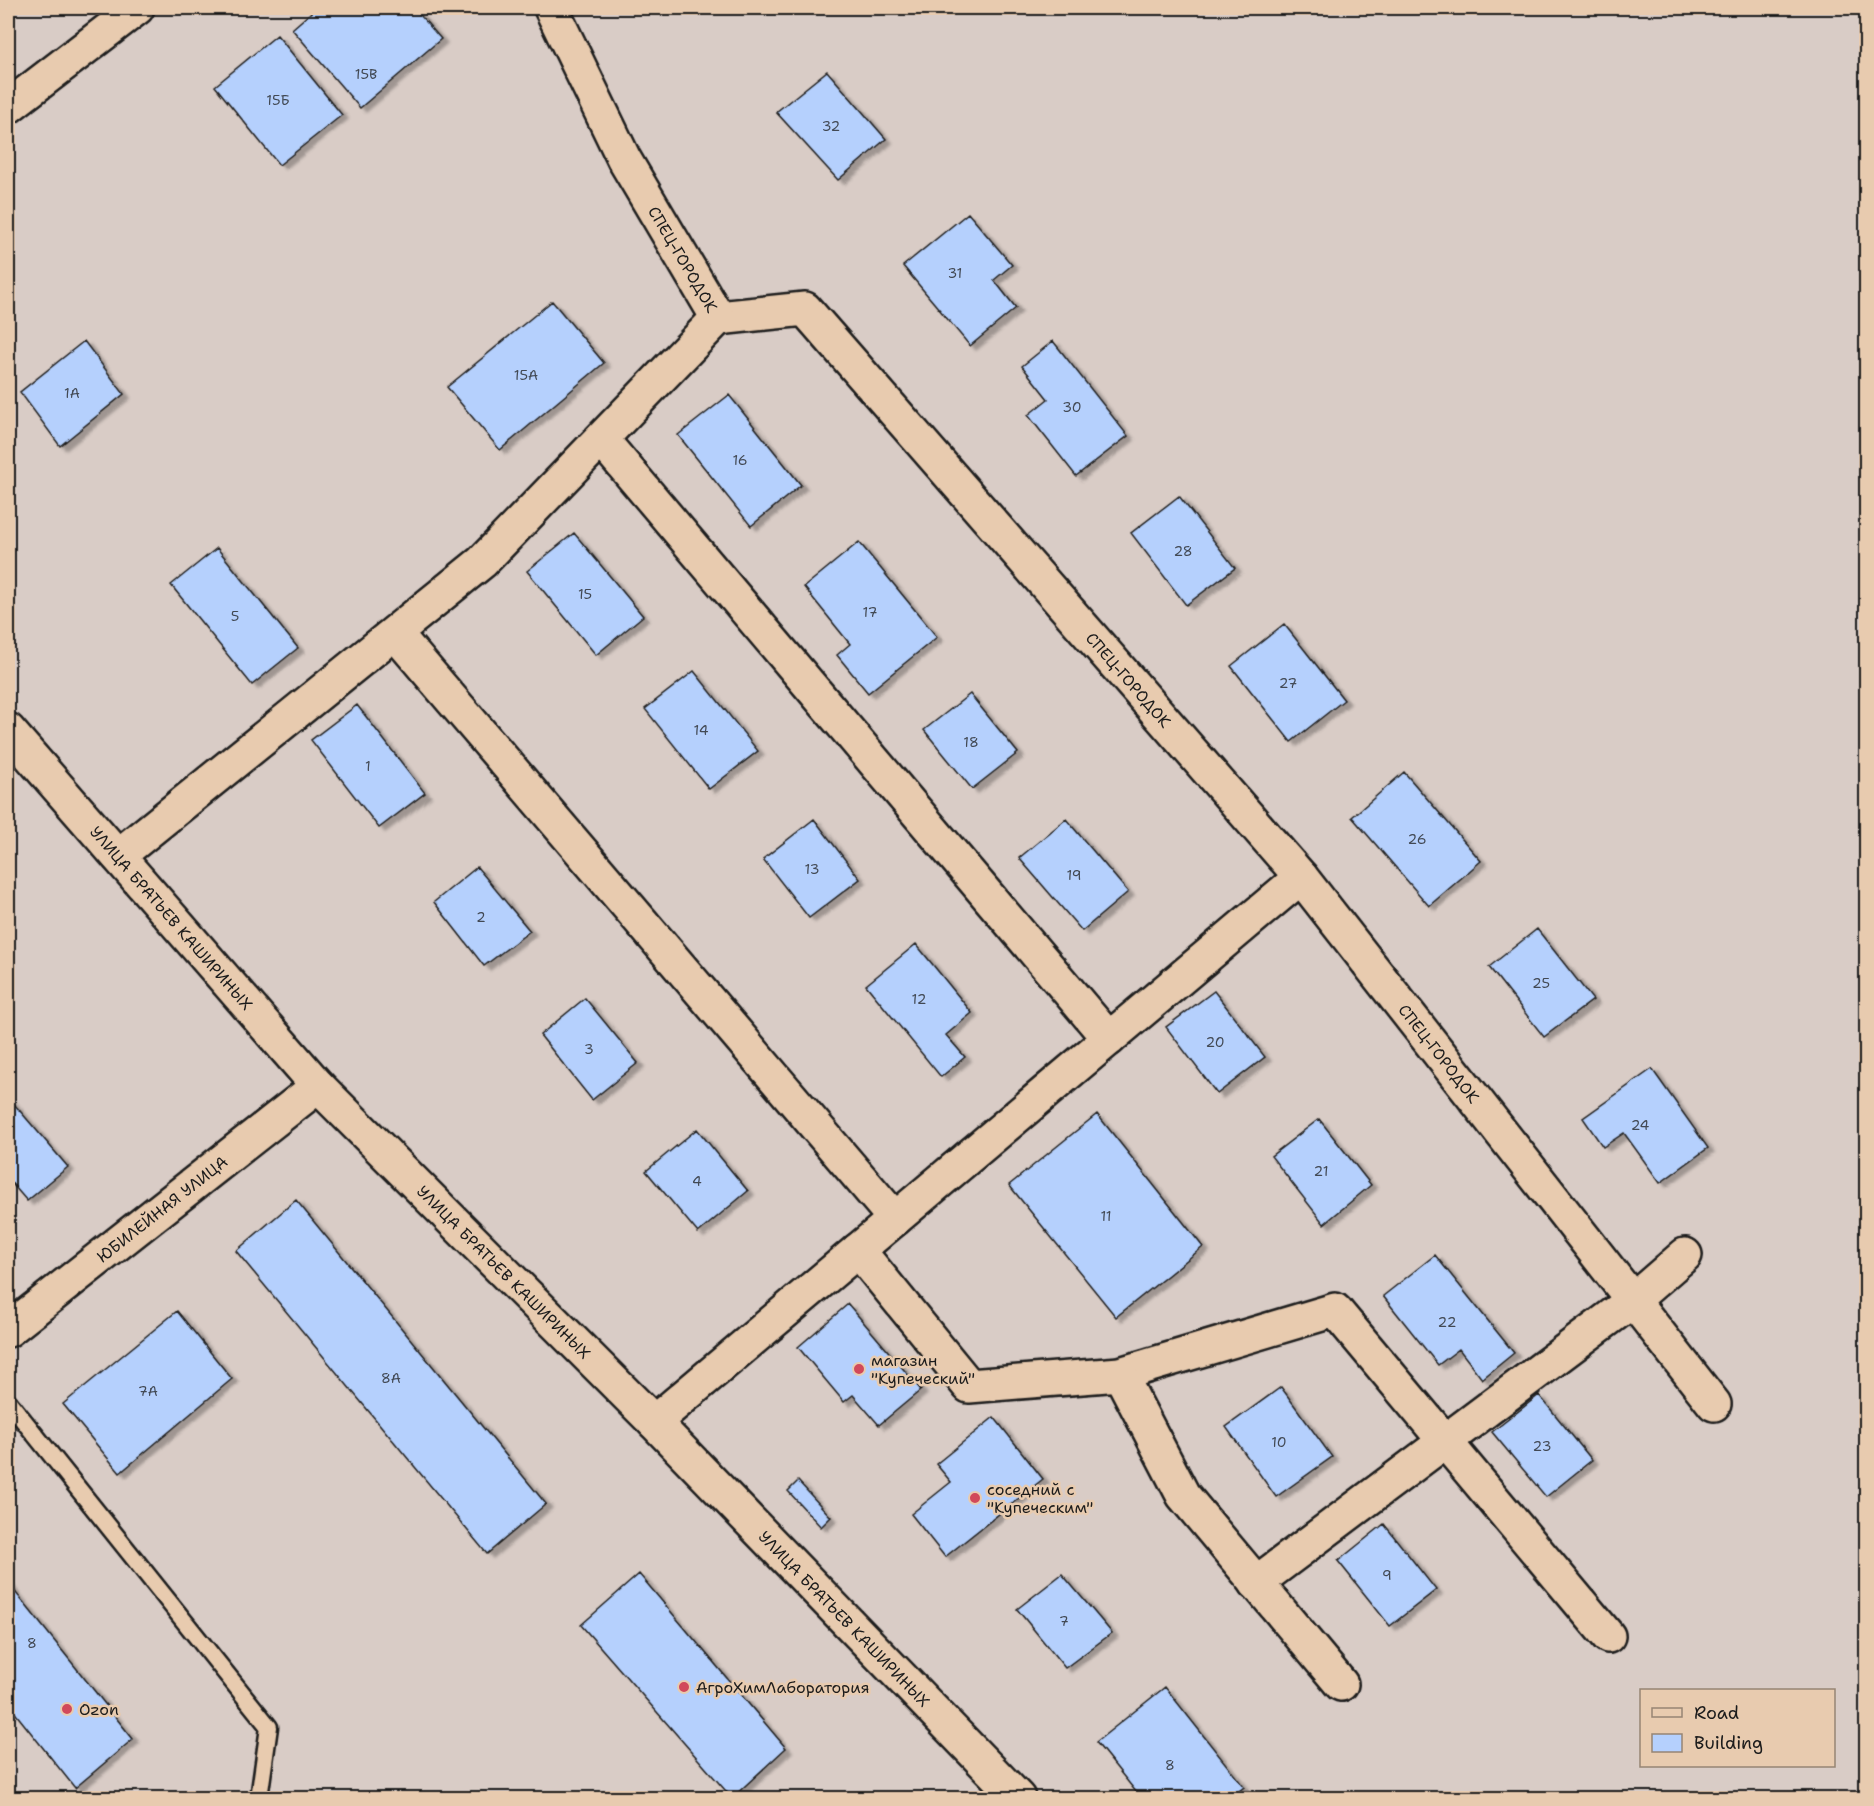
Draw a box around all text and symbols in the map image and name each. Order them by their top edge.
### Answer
house number: 15В [355,65,377,83]
house number: 15Б [266,91,290,109]
house number: 32 [822,117,840,135]
street label: СПЕЦ-ГОРОДОК [643,202,723,317]
house number: 31 [948,264,962,282]
house number: 15А [514,366,538,384]
house number: 1А [64,384,80,402]
house number: 30 [1062,398,1082,416]
house number: 16 [732,451,748,469]
house number: 28 [1173,542,1193,560]
house number: 15 [578,585,592,603]
house number: 17 [863,603,877,621]
house number: 5 [231,607,239,625]
street label: СПЕЦ-ГОРОДОК [1081,628,1176,733]
house number: 27 [1279,674,1297,692]
house number: 14 [693,721,709,739]
house number: 18 [963,733,979,751]
house number: 1 [365,757,371,775]
street label: УЛИЦА БРАТЬЕВ КАШИРИНЫХ [85,822,257,1015]
house number: 26 [1408,830,1427,848]
house number: 13 [805,860,819,878]
house number: 19 [1066,866,1082,884]
house number: 2 [476,908,486,926]
house number: 25 [1532,974,1550,992]
house number: 12 [912,990,926,1008]
street label: СПЕЦ-ГОРОДОК [1394,1000,1484,1108]
house number: 20 [1205,1033,1225,1051]
house number: 3 [584,1040,594,1058]
house number: 24 [1631,1116,1650,1134]
street label: ЮБИЛЕЙНАЯ УЛИЦА [93,1151,232,1267]
house number: 21 [1314,1162,1328,1180]
house number: 4 [692,1172,702,1190]
street label: УЛИЦА БРАТЬЕВ КАШИРИНЫХ [412,1181,595,1364]
house number: 11 [1100,1207,1112,1225]
house number: 22 [1438,1313,1456,1331]
place label: магазин "Купеческий" [871,1350,975,1389]
marker: магазин "Купеческий" [852,1362,866,1376]
house number: 8А [381,1369,401,1387]
house number: 7А [138,1382,158,1400]
house number: 10 [1271,1433,1287,1451]
house number: 23 [1533,1437,1551,1455]
place label: соседний с "Купеческим" [987,1479,1093,1518]
marker: соседний с "Купеческим" [968,1491,982,1505]
street label: УЛИЦА БРАТЬЕВ КАШИРИНЫХ [754,1526,934,1712]
house number: 9 [1382,1566,1392,1584]
house number: 7 [1059,1612,1069,1630]
house number: 8 [27,1634,37,1652]
place label: АгроХимЛаборатория [696,1677,870,1698]
marker: АгроХимЛаборатория [677,1680,691,1694]
legend [1640,1689,1835,1767]
place label: Ozon [79,1699,119,1720]
text: Road [1694,1701,1739,1725]
marker: Ozon [60,1702,74,1716]
text: Building [1694,1731,1763,1755]
house number: 8 [1165,1756,1175,1774]

